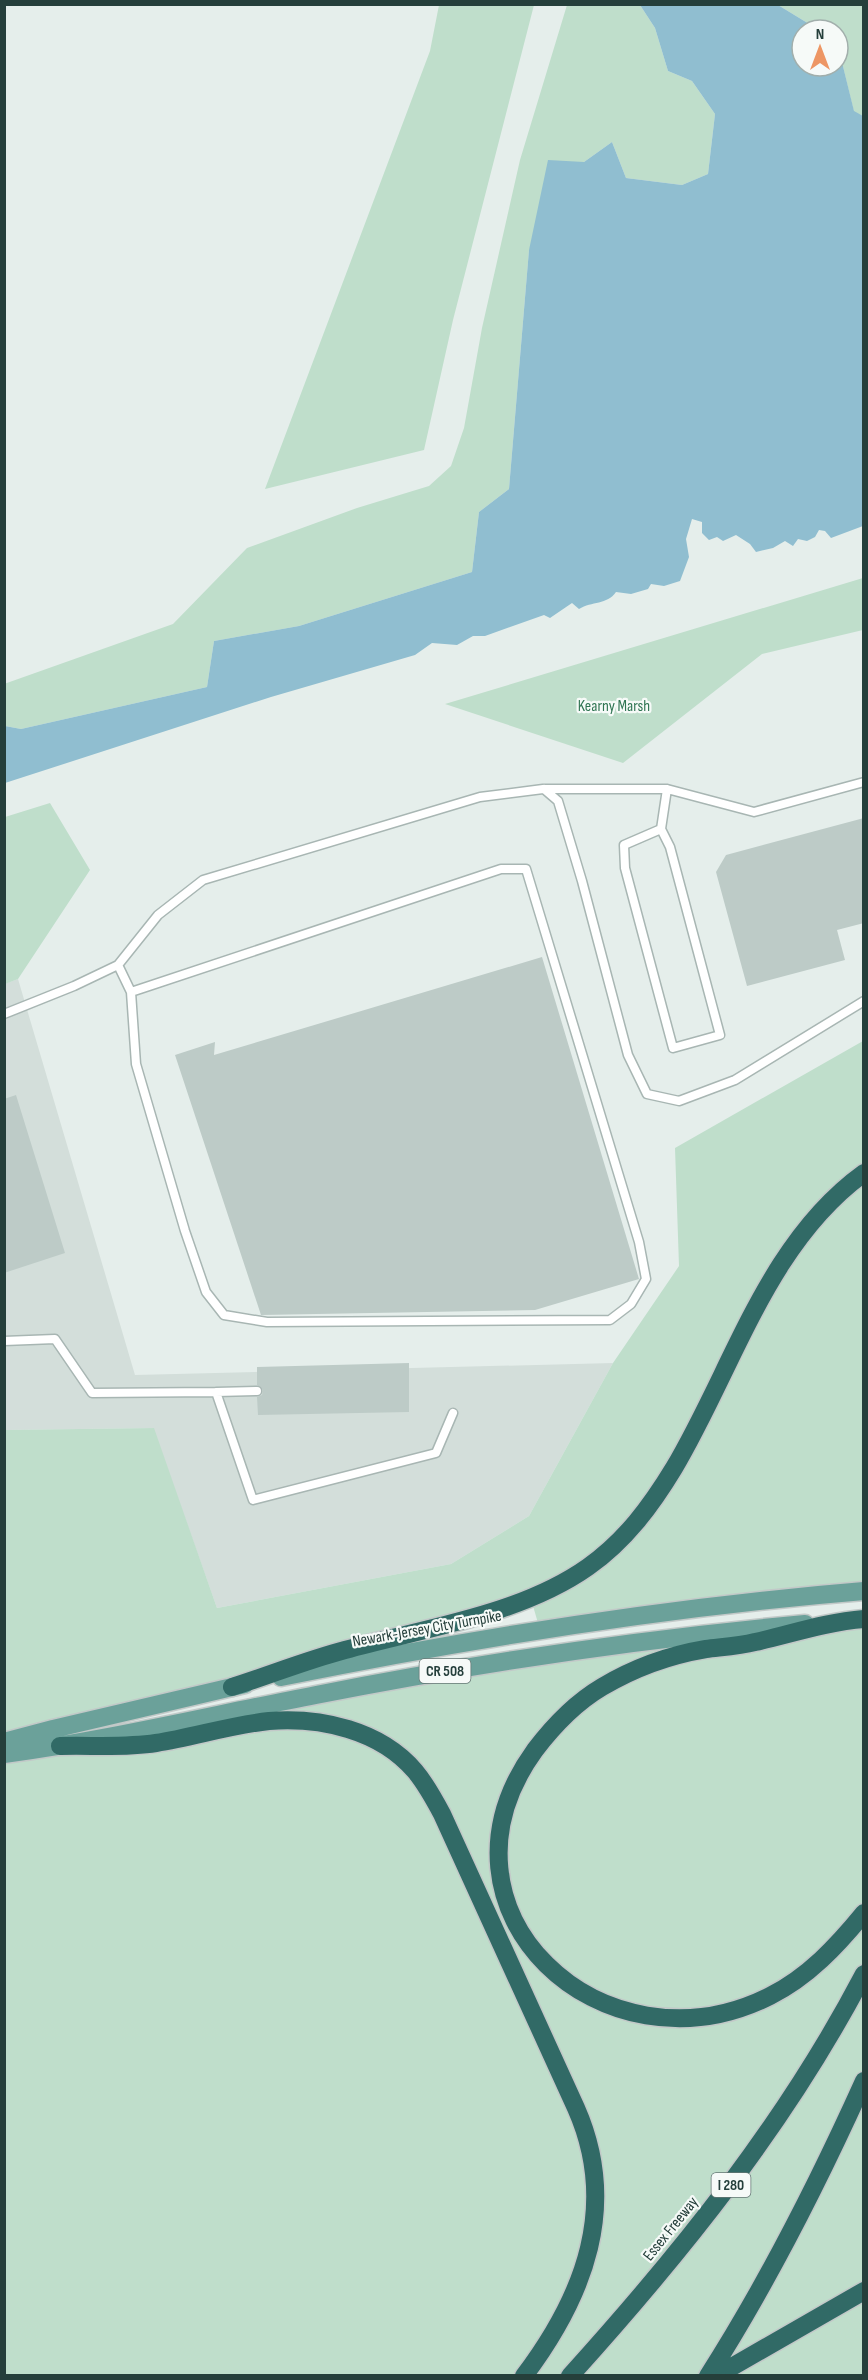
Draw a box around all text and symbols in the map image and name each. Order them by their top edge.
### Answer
north arrow [790,18,850,78]
text: N [816,25,824,44]
park label: Kearny Marsh [578,697,650,716]
street label: Newark-Jersey City Turnpike [351,1607,503,1651]
road number: CR 508 [420,1659,470,1683]
road number: I 280 [712,2173,750,2197]
street label: Essex Freeway [639,2193,703,2265]

